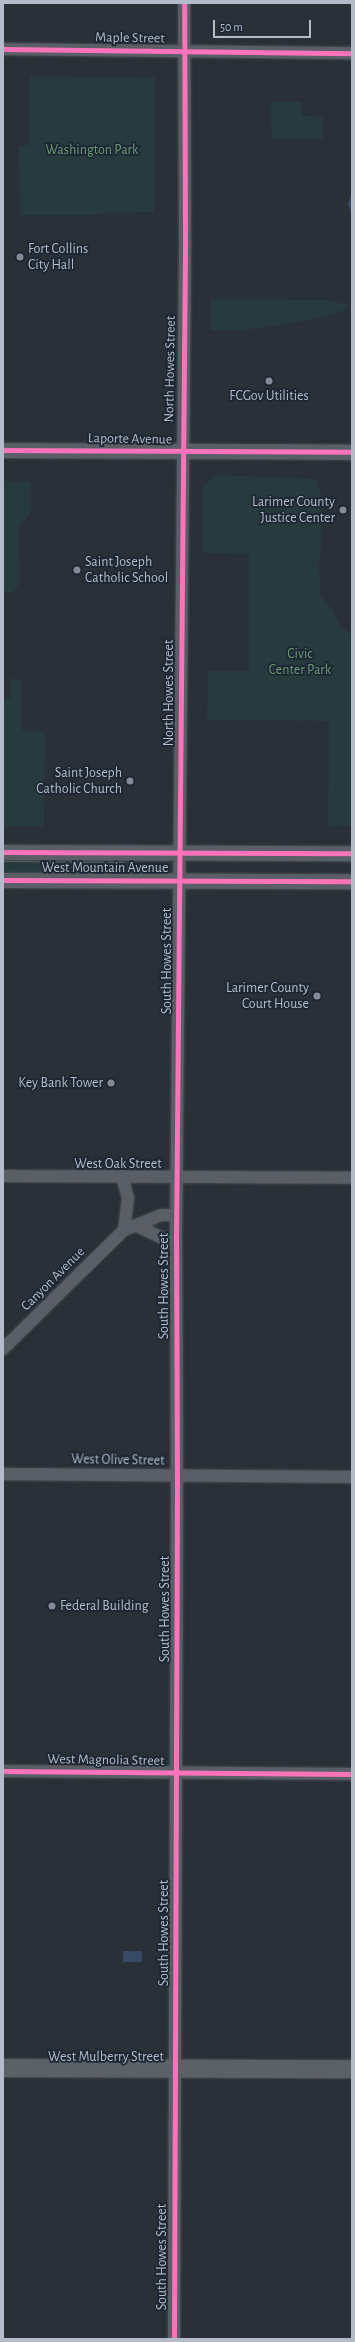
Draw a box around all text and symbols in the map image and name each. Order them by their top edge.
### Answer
scale bar [215,12,313,38]
text: 50 m [220,21,243,33]
street label: Maple Street [95,29,165,47]
park label: Washington Park [46,142,138,158]
place label: Fort Collins City Hall [28,241,88,274]
marker: Fort Collins City Hall [15,252,25,262]
street label: North Howes Street [161,316,179,422]
marker: FCGov Utilities [264,376,274,386]
place label: FCGov Utilities [229,388,309,404]
street label: Laporte Avenue [88,430,172,448]
place label: Larimer County Justice Center [252,494,335,526]
marker: Larimer County Justice Center [338,505,348,515]
place label: Saint Joseph Catholic School [85,554,168,586]
marker: Saint Joseph Catholic School [72,565,82,575]
street label: North Howes Street [161,640,177,746]
park label: Civic Center Park [269,646,331,678]
place label: Saint Joseph Catholic Church [36,765,122,798]
marker: Saint Joseph Catholic Church [125,776,135,786]
street label: West Mountain Avenue [42,860,168,876]
street label: South Howes Street [159,908,175,1014]
place label: Larimer County Court House [226,980,309,1012]
marker: Larimer County Court House [312,991,322,1001]
place label: Key Bank Tower [18,1075,103,1091]
marker: Key Bank Tower [106,1078,116,1088]
street label: West Oak Street [74,1156,162,1172]
street label: South Howes Street [156,1233,172,1339]
street label: Canyon Avenue [18,1244,88,1314]
street label: West Olive Street [71,1451,165,1469]
street label: South Howes Street [157,1556,173,1662]
place label: Federal Building [60,1598,149,1614]
marker: Federal Building [47,1601,57,1611]
street label: West Magnolia Street [47,1751,165,1769]
street label: South Howes Street [156,1880,172,1986]
street label: West Mulberry Street [48,2049,164,2065]
street label: South Howes Street [154,2204,170,2310]

